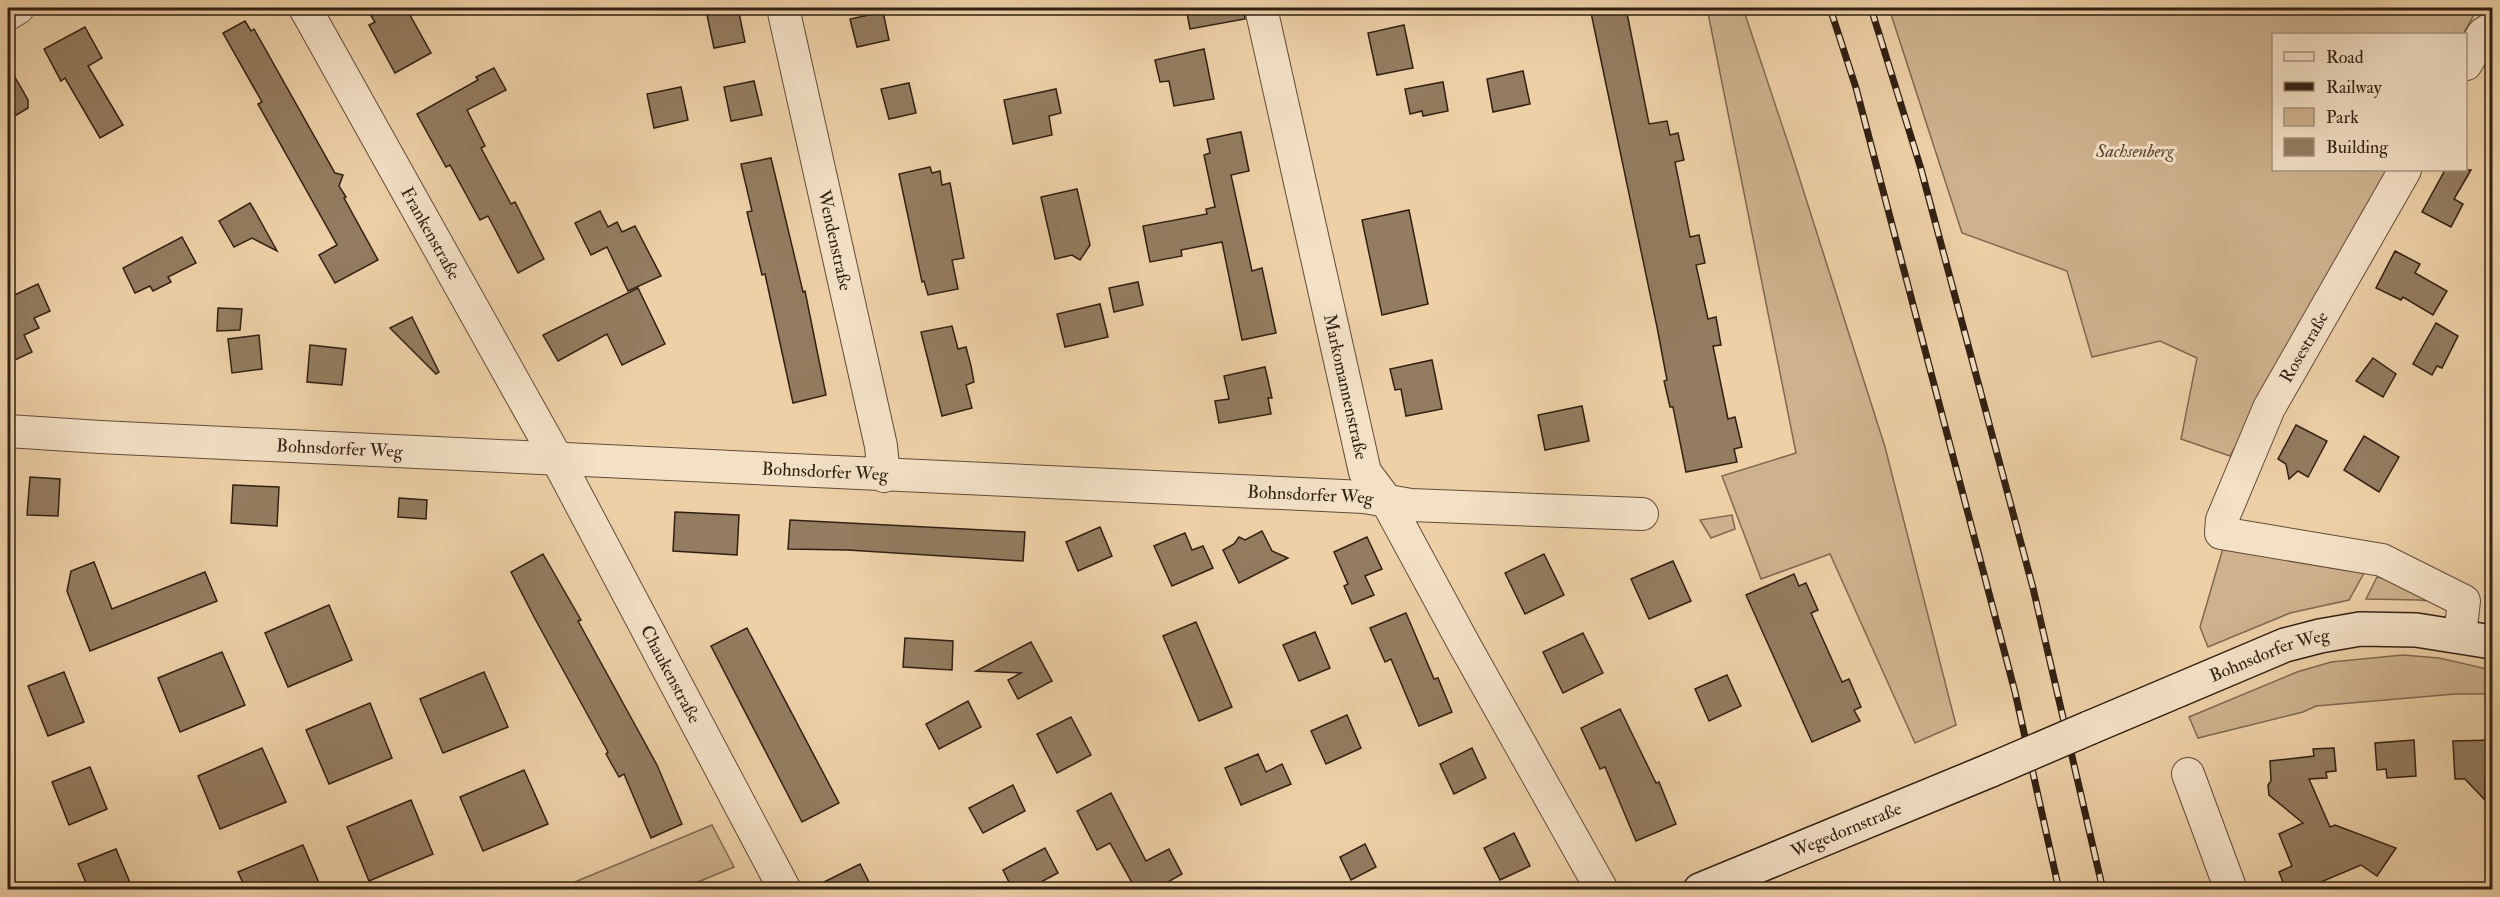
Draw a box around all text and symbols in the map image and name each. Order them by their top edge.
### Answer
legend [2272,33,2467,171]
text: Road [2326,46,2364,69]
text: Railway [2326,76,2383,99]
text: Park [2326,106,2359,129]
text: Building [2326,136,2389,159]
park label: Sachsenberg [2095,140,2175,163]
street label: Frankenstraße [395,183,466,284]
street label: Wendenstraße [812,187,857,293]
street label: Rosestraße [2275,307,2334,387]
street label: Markomannenstraße [1318,312,1373,462]
street label: Bohnsdorfer Weg [276,434,404,463]
street label: Bohnsdorfer Weg [761,457,890,486]
street label: Bohnsdorfer Weg [1247,480,1376,511]
street label: Chaukenstraße [635,621,706,728]
street label: Bohnsdorfer Weg [2206,623,2332,688]
street label: Wegedornstraße [1787,797,1905,864]

